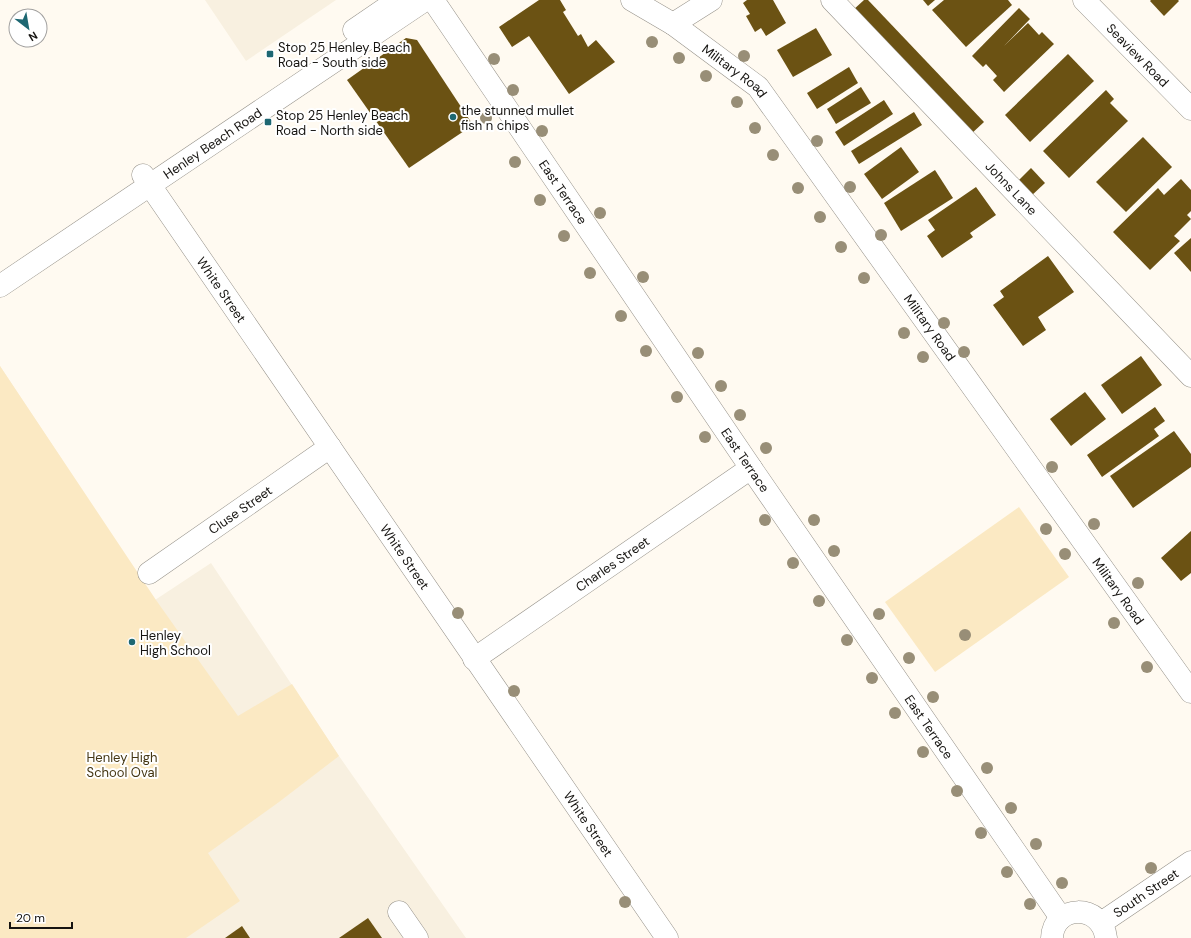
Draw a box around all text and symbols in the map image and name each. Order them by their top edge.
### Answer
north arrow [8,8,48,48]
street label: Seaview Road [1103,20,1173,91]
text: N [26,29,40,45]
place label: Stop 25 Henley Beach Road - South side [278,39,410,71]
street label: Military Road [699,40,771,101]
marker: Stop 25 Henley Beach Road - South side [265,49,275,59]
place label: the stunned mullet fish n chips [461,102,574,134]
street label: Henley Beach Road [160,104,265,183]
place label: Stop 25 Henley Beach Road - North side [276,107,408,139]
marker: the stunned mullet fish n chips [448,112,458,122]
marker: Stop 25 Henley Beach Road - North side [263,117,273,127]
street label: East Terrace [535,157,591,228]
street label: Johns Lane [982,158,1041,219]
street label: White Street [193,254,250,326]
street label: Military Road [900,291,959,364]
street label: East Terrace [717,425,773,496]
street label: Cluse Street [205,482,276,538]
street label: White Street [376,521,433,593]
street label: Charles Street [572,533,653,595]
street label: Military Road [1089,555,1148,628]
place label: Henley High School [140,627,211,659]
marker: Henley High School [127,637,137,647]
street label: East Terrace [901,692,957,762]
park label: Henley High School Oval [86,749,158,781]
street label: White Street [560,788,617,860]
street label: South Street [1110,865,1182,921]
scale bar [10,904,72,930]
text: 20 m [16,910,45,926]

